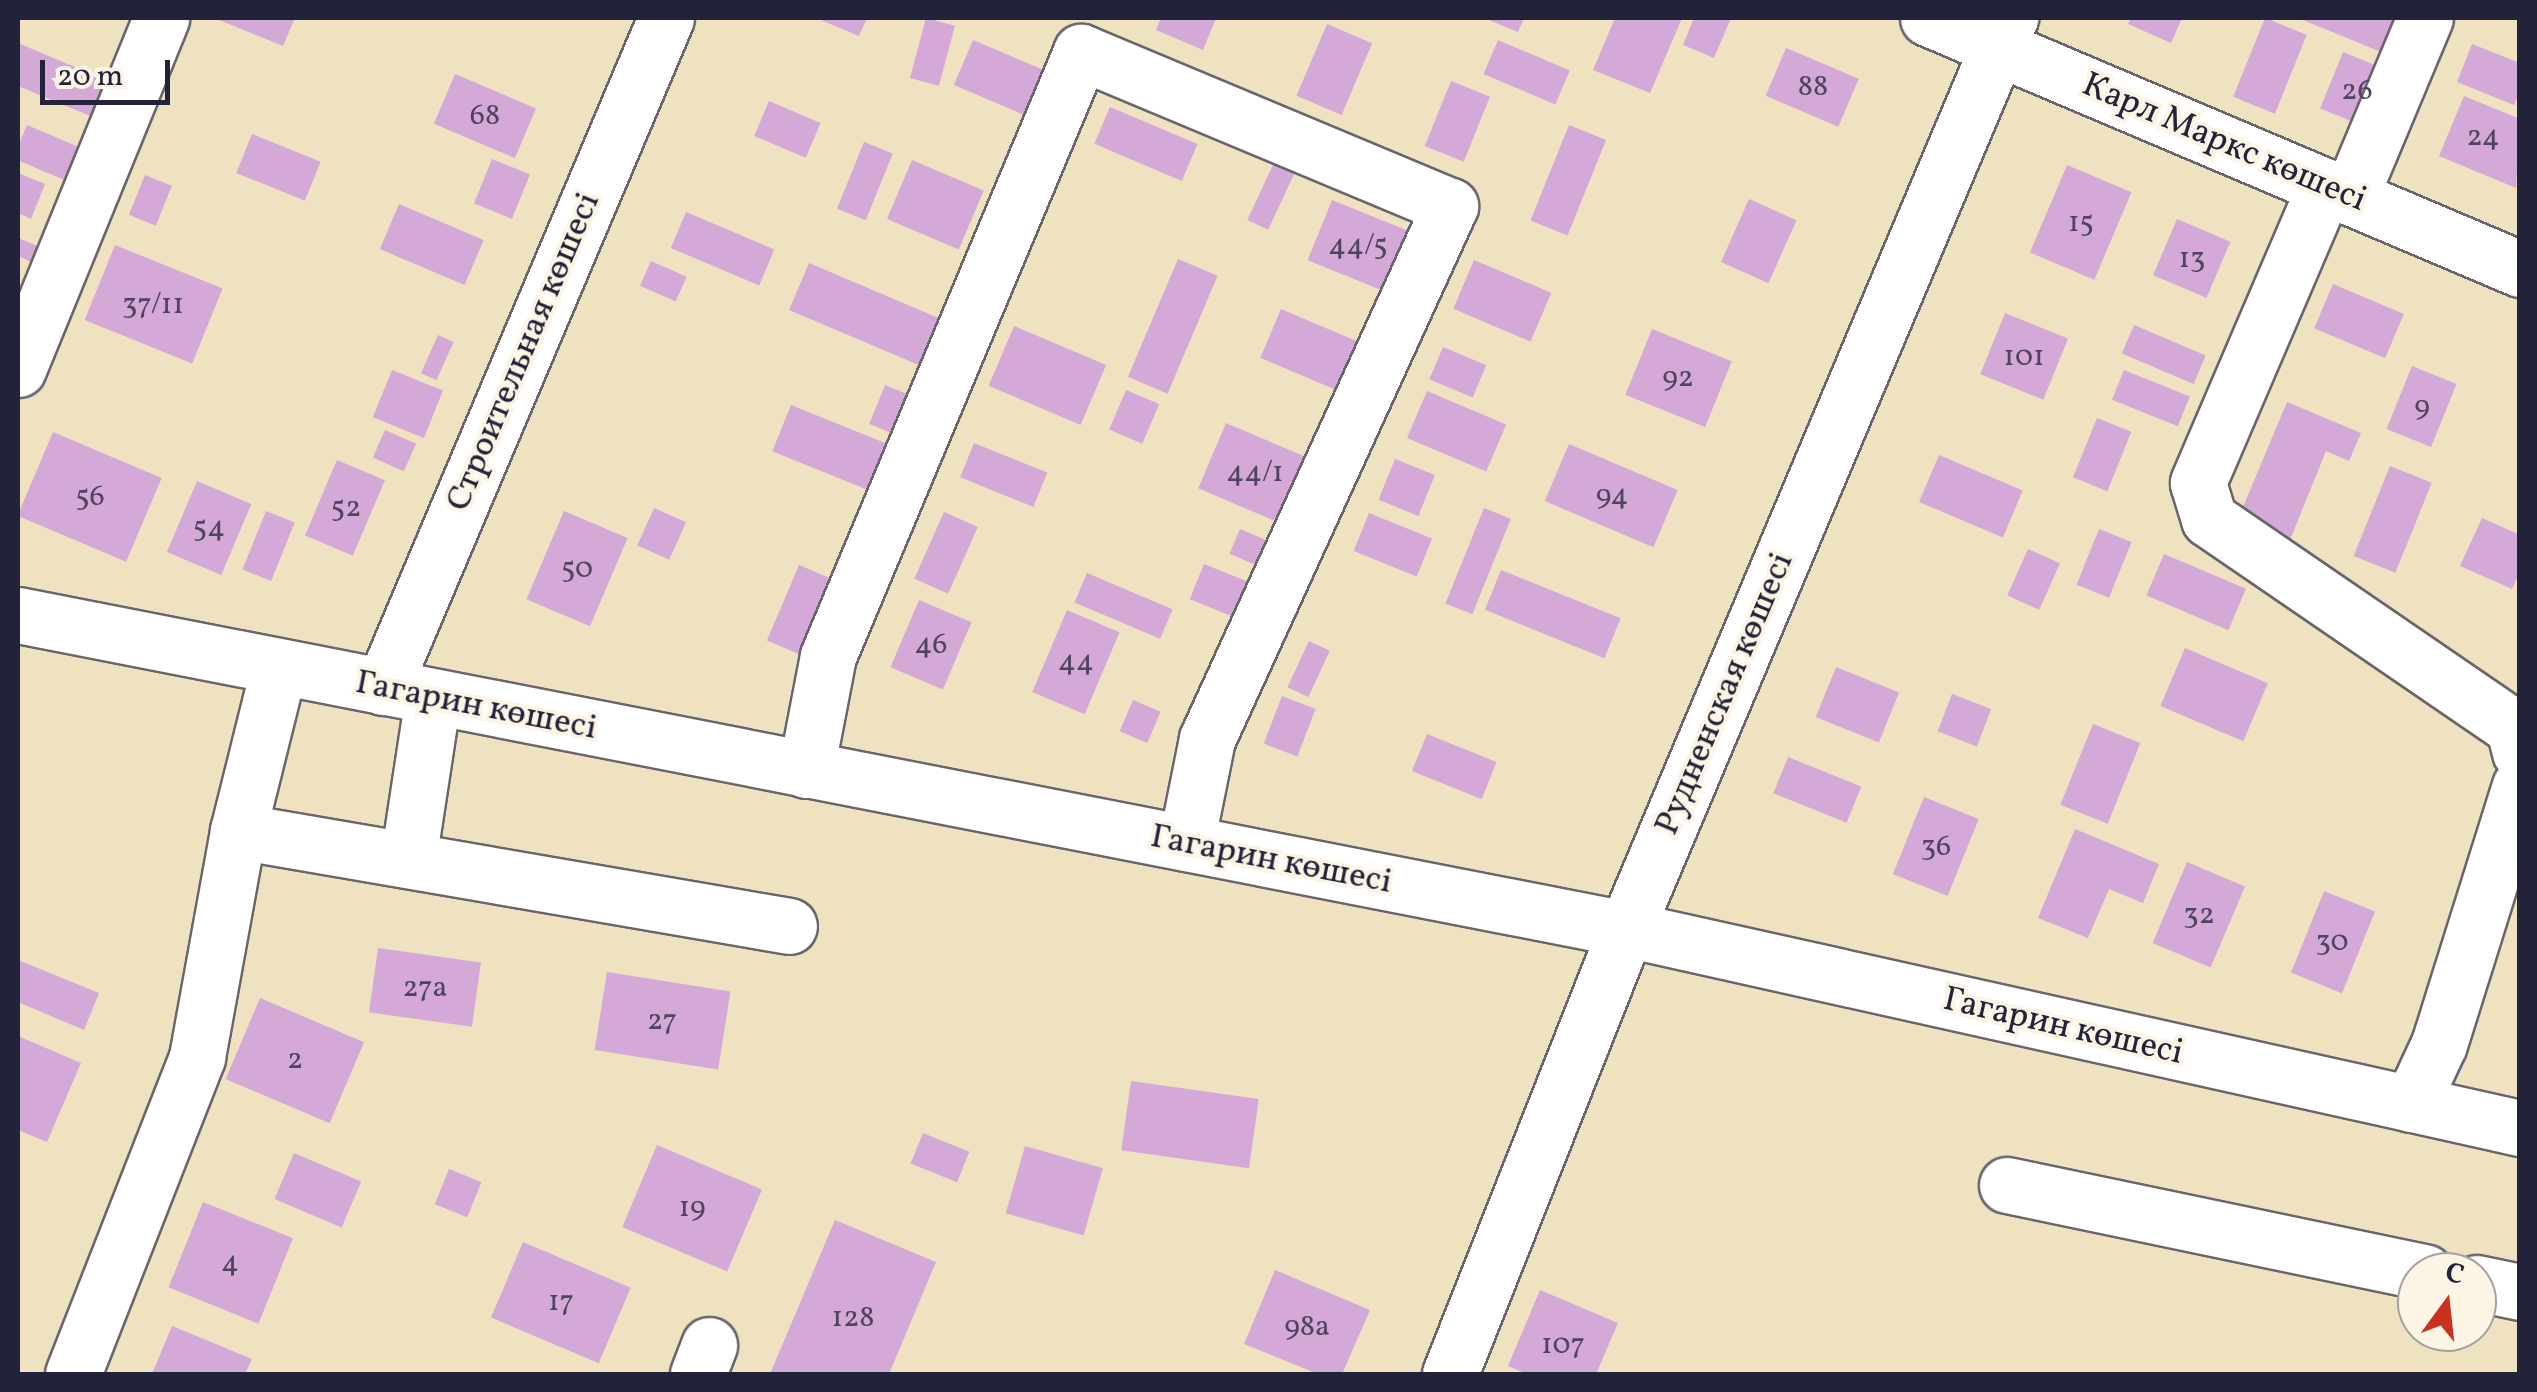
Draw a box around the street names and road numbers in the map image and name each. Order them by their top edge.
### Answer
street label: Карл Маркс көшесі [2076,64,2372,222]
street label: Строительная көшесі [438,186,610,518]
street label: Рудненская көшесі [1647,546,1803,842]
street label: Гагарин көшесі [352,662,600,750]
street label: Гагарин көшесі [1147,816,1395,904]
street label: Гагарин көшесі [1939,979,2187,1075]

